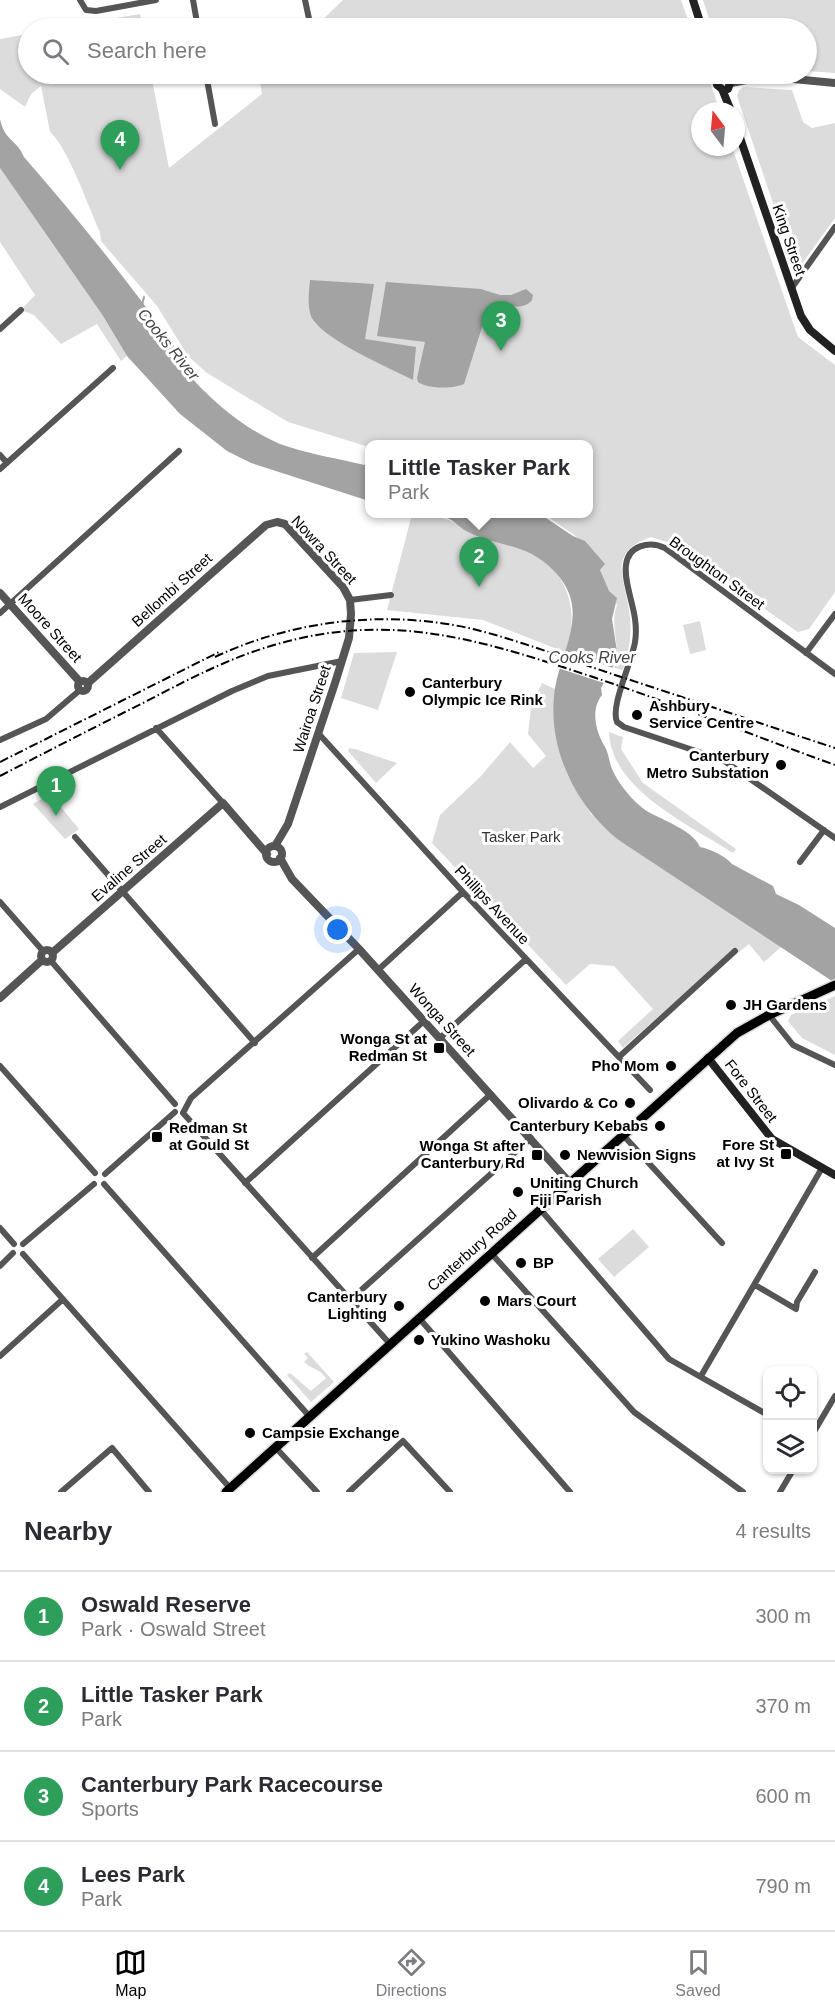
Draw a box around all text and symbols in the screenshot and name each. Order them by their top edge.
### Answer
search box [18,18,817,84]
icon: search [39,35,72,68]
text: Search here [87,38,207,63]
north arrow [691,102,745,156]
pin: 4 [100,120,140,170]
street label: King Street [769,202,810,278]
pin: 3 [482,302,520,351]
water label: Cooks River [135,305,203,384]
popup [365,440,593,518]
text: Little Tasker Park [388,455,570,480]
text: Park [388,481,429,503]
street label: Nowra Street [288,512,361,588]
street label: Broughton Street [666,532,769,613]
pin: 2 [460,538,498,587]
street label: Bellombi Street [128,549,216,630]
street label: Moore Street [15,590,86,666]
water label: Cooks River [548,649,636,666]
street label: Wairoa Street [289,662,334,755]
place label: Canterbury Olympic Ice Rink [422,674,544,708]
marker: Canterbury Olympic Ice Rink [403,685,417,699]
place label: Ashbury Service Centre [649,697,754,731]
marker: Ashbury Service Centre [630,708,644,722]
place label: Canterbury Metro Substation [647,747,770,781]
marker: Canterbury Metro Substation [774,758,788,772]
pin: 1 [36,766,76,816]
park label: Tasker Park [481,828,561,845]
street label: Evaline Street [88,830,170,905]
street label: Phillips Avenue [452,862,533,948]
your location [323,915,352,944]
street label: Wonga Street [405,980,480,1060]
place label: JH Gardens [743,996,827,1013]
marker: JH Gardens [724,998,738,1012]
place label: Wonga St at Redman St [341,1030,427,1064]
marker: Wonga St at Redman St [432,1041,446,1055]
street label: Fore Street [722,1056,782,1126]
place label: Pho Mom [592,1057,659,1074]
marker: Pho Mom [664,1059,678,1073]
place label: Olivardo & Co [518,1094,618,1111]
marker: Olivardo & Co [623,1096,637,1110]
place label: Canterbury Kebabs [510,1117,648,1134]
place label: Redman St at Gould St [169,1119,249,1153]
marker: Canterbury Kebabs [653,1119,667,1133]
marker: Redman St at Gould St [150,1130,164,1144]
place label: Fore St at Ivy St [716,1136,774,1170]
place label: Wonga St after Canterbury Rd [419,1137,525,1171]
place label: Newvision Signs [577,1146,696,1163]
marker: Fore St at Ivy St [779,1147,793,1161]
marker: Wonga St after Canterbury Rd [530,1148,544,1162]
marker: Newvision Signs [558,1148,572,1162]
place label: Uniting Church Fiji Parish [530,1174,638,1208]
marker: Uniting Church Fiji Parish [511,1185,525,1199]
street label: Canterbury Road [424,1205,520,1294]
place label: BP [533,1254,554,1271]
marker: BP [514,1256,528,1270]
place label: Canterbury Lighting [307,1288,388,1322]
place label: Mars Court [497,1292,576,1309]
marker: Mars Court [478,1294,492,1308]
marker: Canterbury Lighting [392,1299,406,1313]
place label: Yukino Washoku [431,1331,550,1348]
marker: Yukino Washoku [412,1333,426,1347]
map controls [763,1366,817,1474]
button: locate [763,1366,817,1420]
button: layers [763,1420,817,1474]
place label: Campsie Exchange [262,1424,400,1441]
marker: Campsie Exchange [243,1426,257,1440]
text: Nearby [24,1516,112,1546]
text: 4 results [735,1520,811,1542]
text: Oswald Reserve [81,1592,251,1617]
text: 1 [38,1605,49,1627]
text: 300 m [755,1605,811,1627]
text: Park · Oswald Street [81,1618,266,1640]
text: Little Tasker Park [81,1682,263,1707]
text: 2 [38,1695,49,1717]
text: 370 m [755,1695,811,1717]
text: Park [81,1708,122,1730]
text: Canterbury Park Racecourse [81,1772,383,1797]
text: 3 [38,1785,49,1807]
text: 600 m [755,1785,811,1807]
text: Sports [81,1798,139,1820]
text: Lees Park [81,1862,185,1887]
text: 4 [38,1875,49,1897]
text: 790 m [755,1875,811,1897]
text: Park [81,1888,122,1910]
tab: Map [114,1946,147,2000]
tab: Directions [376,1946,447,2000]
tab: Saved [675,1946,721,2000]

